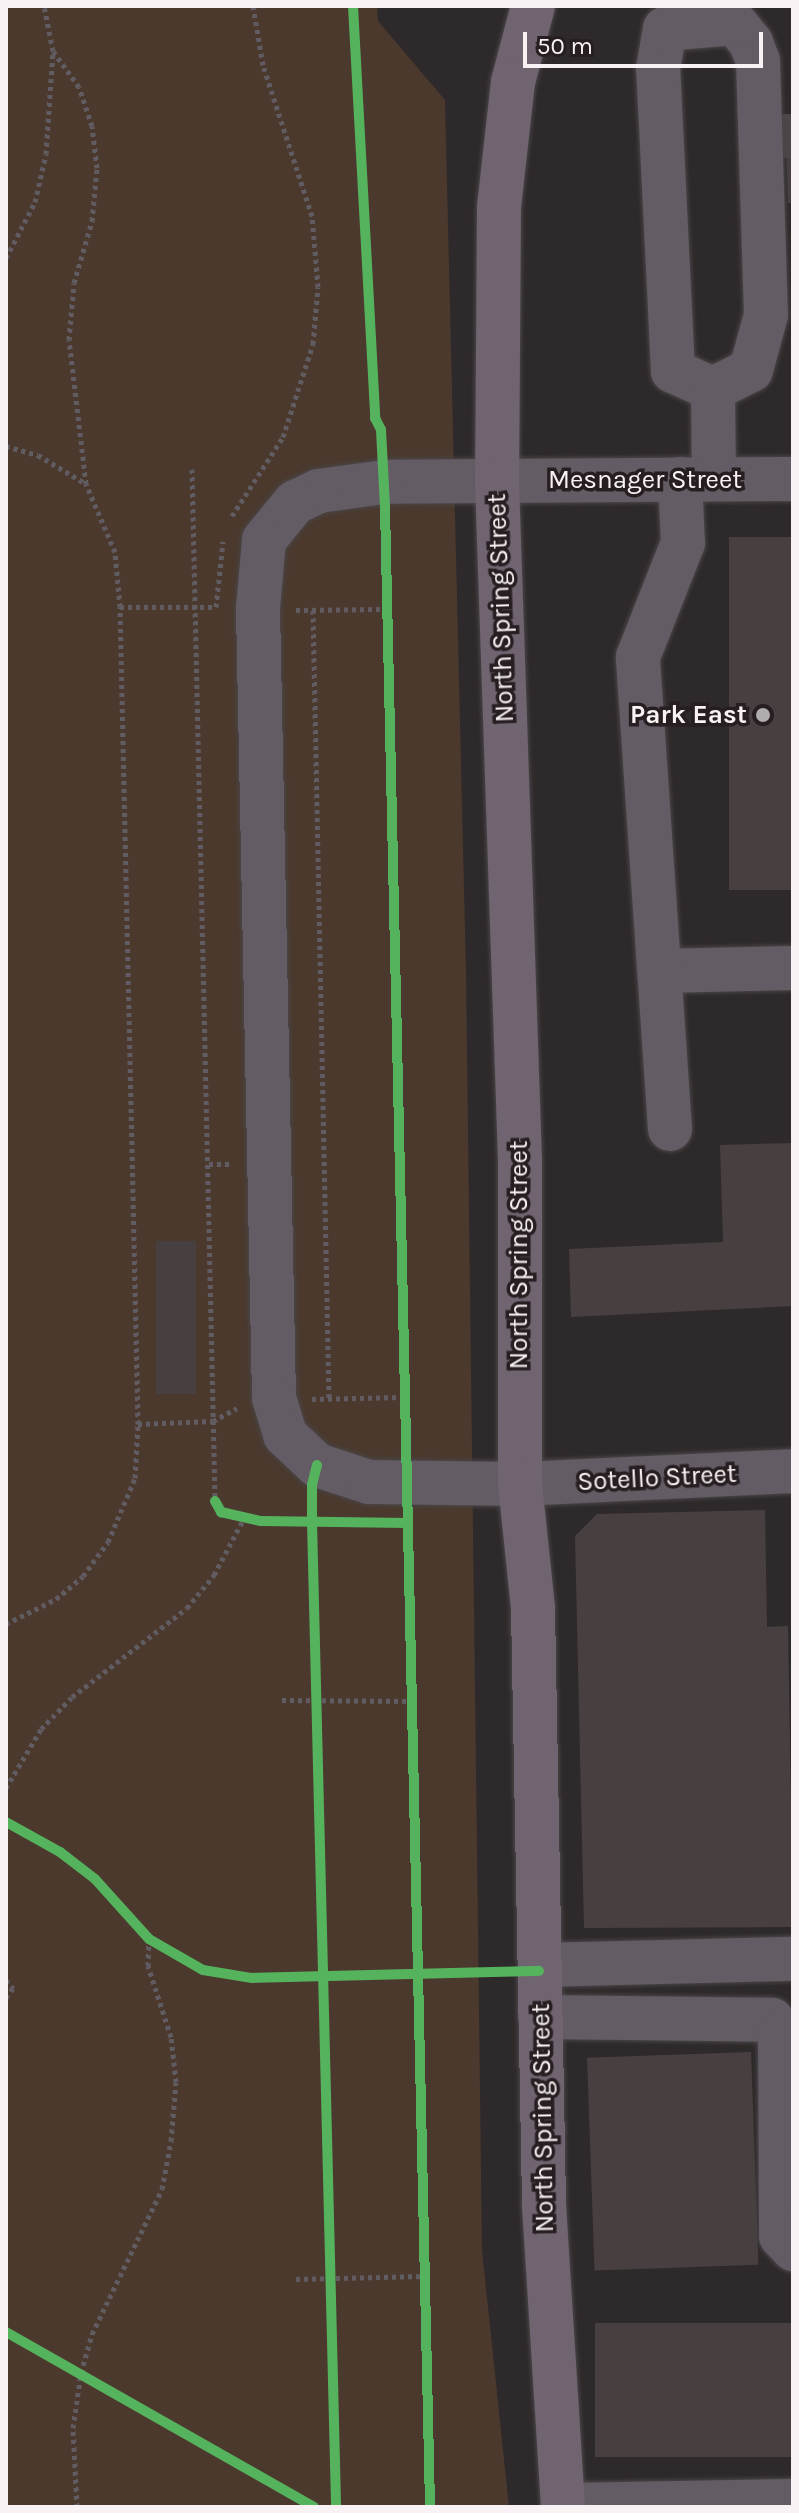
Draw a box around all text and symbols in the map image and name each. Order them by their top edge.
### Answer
scale bar [527,16,767,66]
text: 50 m [537,32,593,60]
street label: Mesnager Street [548,464,742,496]
street label: North Spring Street [481,493,521,723]
place label: Park East [630,699,747,731]
marker: Park East [754,706,772,724]
street label: North Spring Street [503,1140,535,1370]
street label: Sotello Street [577,1458,737,1498]
street label: North Spring Street [525,2003,561,2233]

